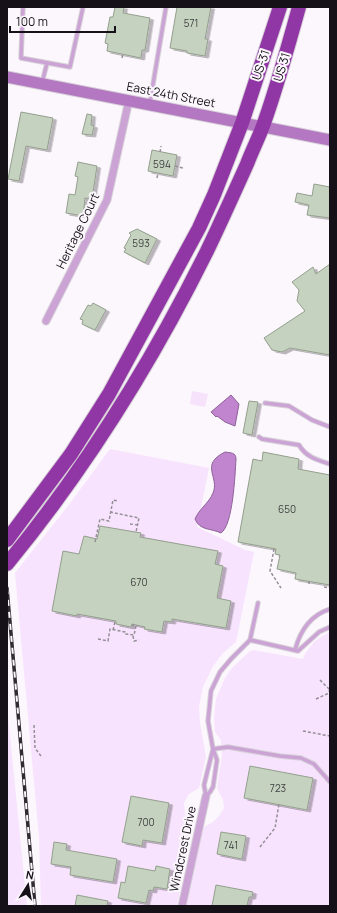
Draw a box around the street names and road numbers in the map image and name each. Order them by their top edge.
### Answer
street label: US-31 [247,47,274,82]
street label: US 31 [269,50,294,83]
street label: East 24th Street [125,78,217,112]
street label: Heritage Court [52,190,103,271]
street label: Windcrest Drive [165,804,200,893]

